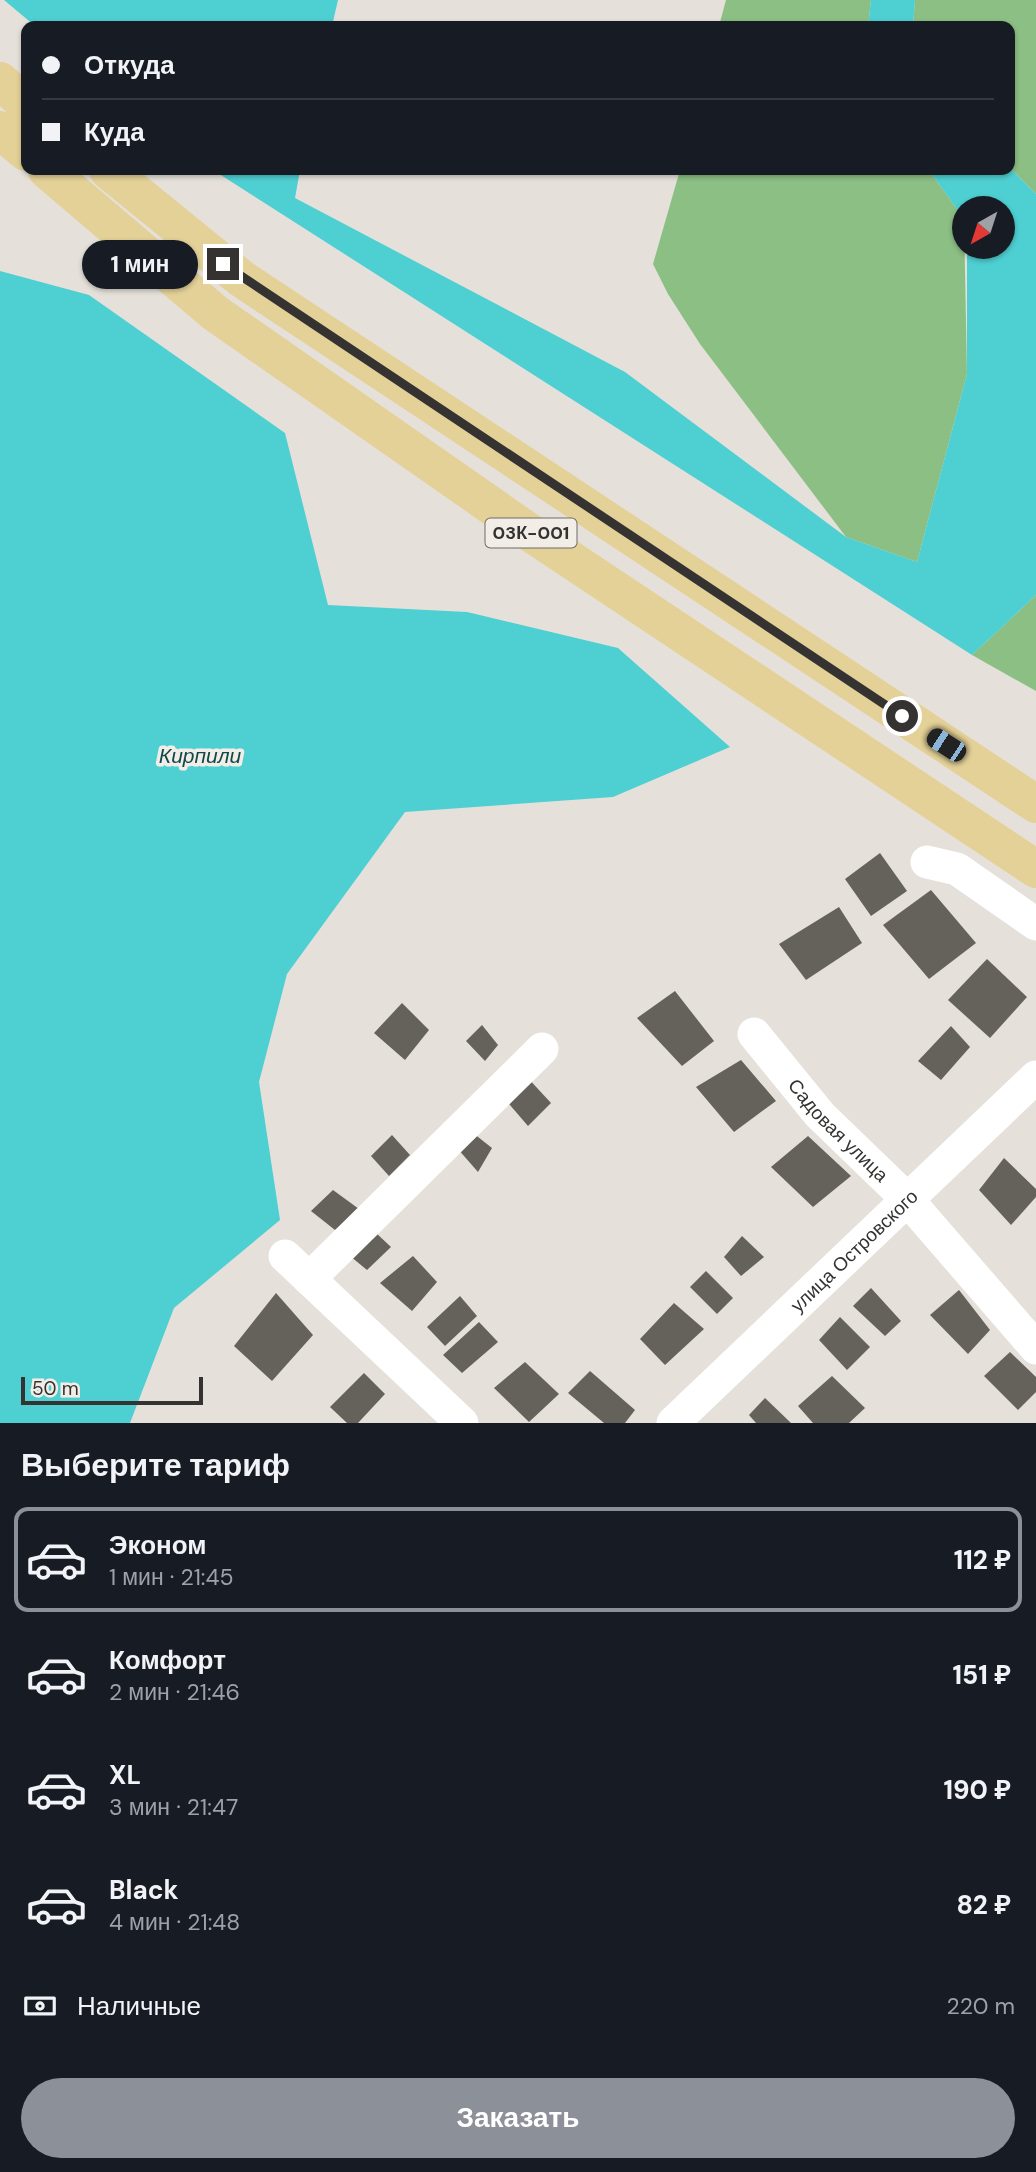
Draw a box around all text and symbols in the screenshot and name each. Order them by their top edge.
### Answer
text: Откуда [84,48,175,82]
text: Куда [84,115,145,149]
north arrow [952,196,1015,259]
map controls [952,196,1015,259]
callout: 1 мин [83,240,198,288]
route end [207,248,239,280]
text: 1 мин [111,249,169,279]
road number: 03К-001 [486,518,576,548]
route start [886,700,918,732]
car [923,725,970,765]
water label: Кирпили [159,742,242,770]
street label: Садовая улица [782,1074,894,1188]
street label: улица Островского [785,1184,923,1318]
scale bar [21,1374,203,1406]
text: 50 m [32,1376,79,1401]
text: Выберите тариф [21,1444,290,1486]
icon: car [25,1528,88,1591]
text: Эконом [109,1528,207,1562]
text: 112 ₽ [954,1543,1011,1577]
text: 1 мин · 21:45 [109,1562,234,1592]
icon: car [25,1643,88,1706]
text: Комфорт [109,1643,226,1677]
text: 151 ₽ [952,1658,1011,1692]
text: 2 мин · 21:46 [109,1677,240,1707]
icon: car [25,1758,88,1821]
text: XL [109,1758,141,1792]
text: 190 ₽ [943,1773,1011,1807]
text: 3 мин · 21:47 [109,1792,238,1822]
icon: car [25,1873,88,1936]
text: Black [109,1873,179,1907]
text: 82 ₽ [957,1888,1011,1922]
text: 4 мин · 21:48 [109,1907,240,1937]
icon: cash [21,1987,59,2025]
text: Наличные [77,1989,201,2023]
text: 220 m [946,1991,1015,2021]
button: Заказать [21,2078,1015,2158]

